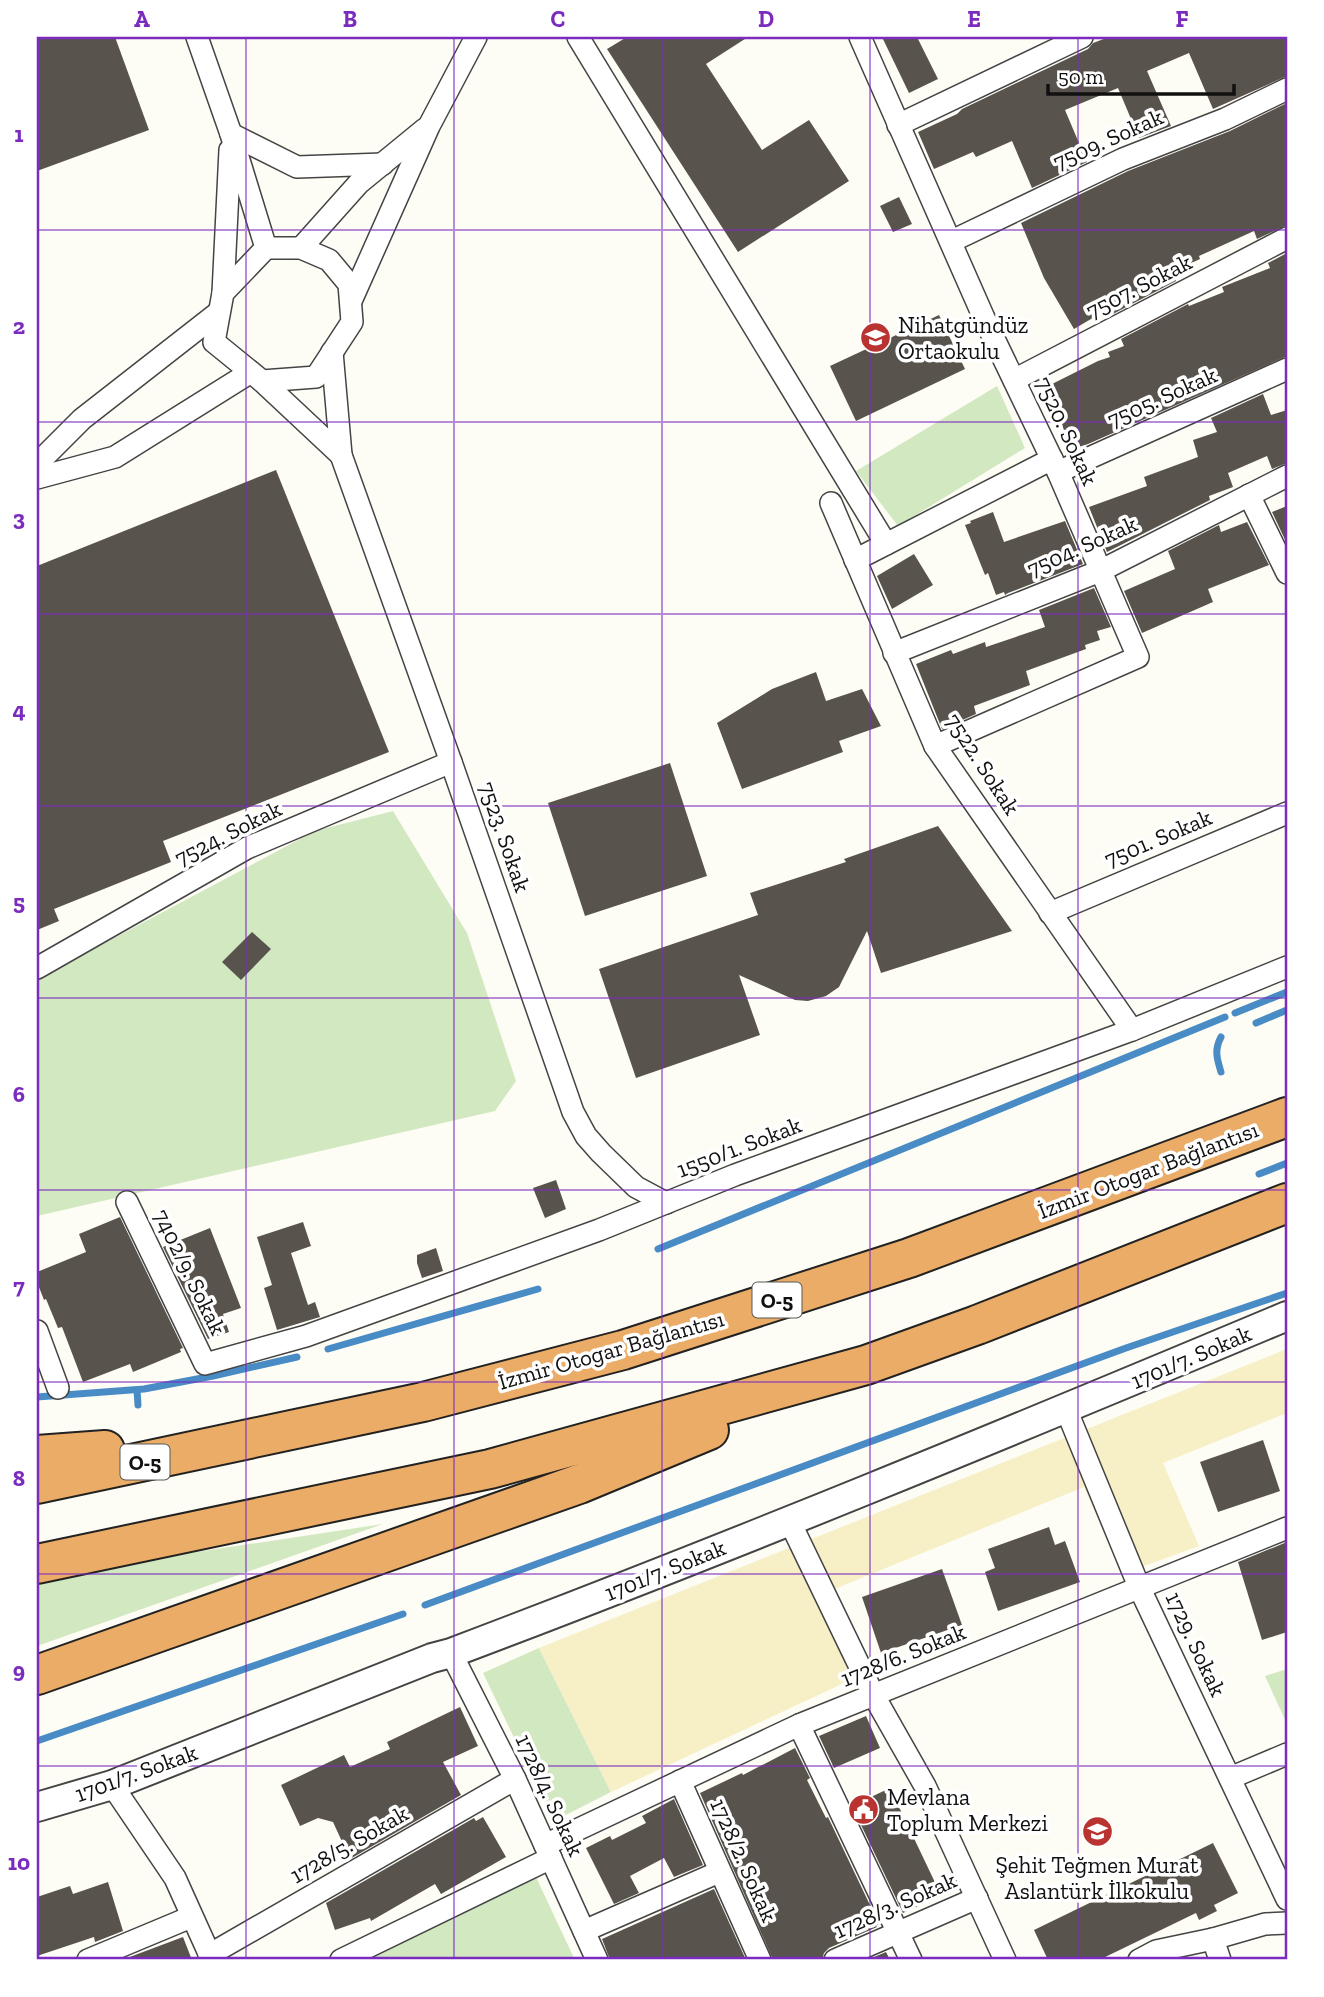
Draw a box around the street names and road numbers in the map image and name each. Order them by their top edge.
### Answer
street label: 7509. Sokak [1049,102,1167,176]
street label: 7507. Sokak [1082,247,1197,325]
street label: 7505. Sokak [1103,360,1221,434]
street label: 7520. Sokak [1030,372,1104,490]
street label: 7504. Sokak [1023,509,1141,583]
street label: 7522. Sokak [940,708,1026,820]
street label: 7523. Sokak [473,778,537,896]
street label: 7524. Sokak [170,794,286,872]
street label: 7501. Sokak [1100,803,1216,873]
street label: 1550/1. Sokak [673,1110,805,1184]
street label: İzmir Otogar Bağlantısı [1034,1115,1262,1225]
street label: 7402/9. Sokak [148,1205,232,1339]
road number: O-5 [752,1282,802,1318]
street label: İzmir Otogar Bağlantısı [495,1304,727,1396]
street label: 1701/7. Sokak [1127,1319,1255,1395]
road number: O-5 [120,1444,170,1480]
street label: 1701/7. Sokak [600,1533,730,1607]
street label: 1729. Sokak [1160,1587,1232,1701]
street label: 1728/6. Sokak [837,1617,970,1693]
street label: 1728/4. Sokak [509,1729,591,1861]
street label: 1701/7. Sokak [71,1738,201,1808]
street label: 1728/2. Sokak [704,1794,784,1926]
street label: 1728/5. Sokak [285,1799,413,1889]
street label: 1728/3. Sokak [829,1865,961,1945]

